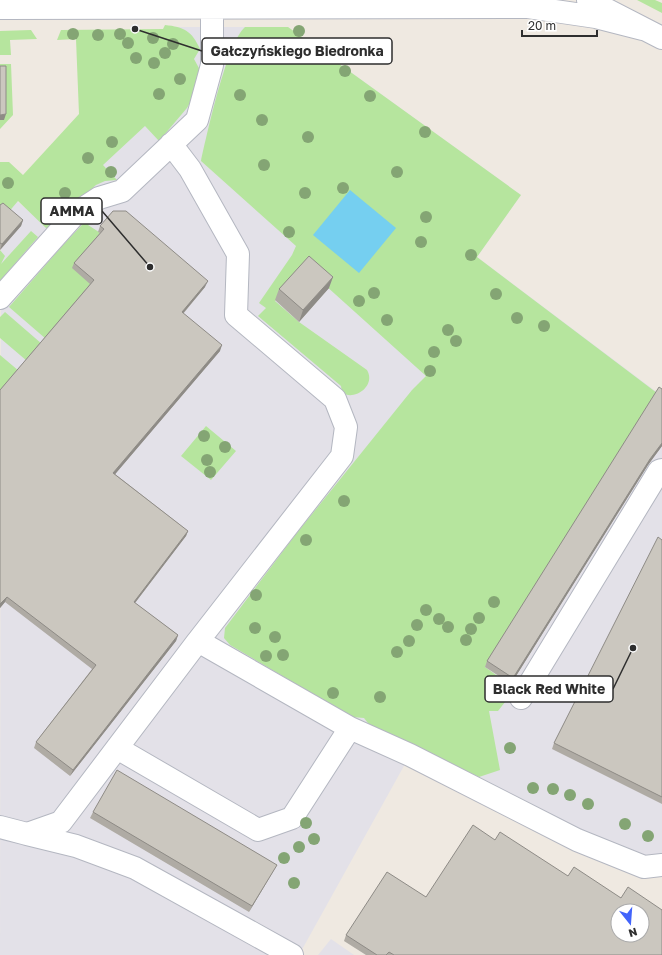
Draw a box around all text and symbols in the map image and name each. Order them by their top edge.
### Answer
scale bar [522,12,597,38]
text: 20 m [528,18,556,33]
callout: Gałczyńskiego Biedronka [202,38,392,64]
text: Gałczyńskiego Biedronka [210,42,384,59]
callout: AMMA [41,198,102,224]
text: AMMA [50,202,94,219]
callout: Black Red White [485,676,613,702]
text: Black Red White [493,680,605,697]
north arrow [610,903,650,943]
text: N [627,926,639,940]

